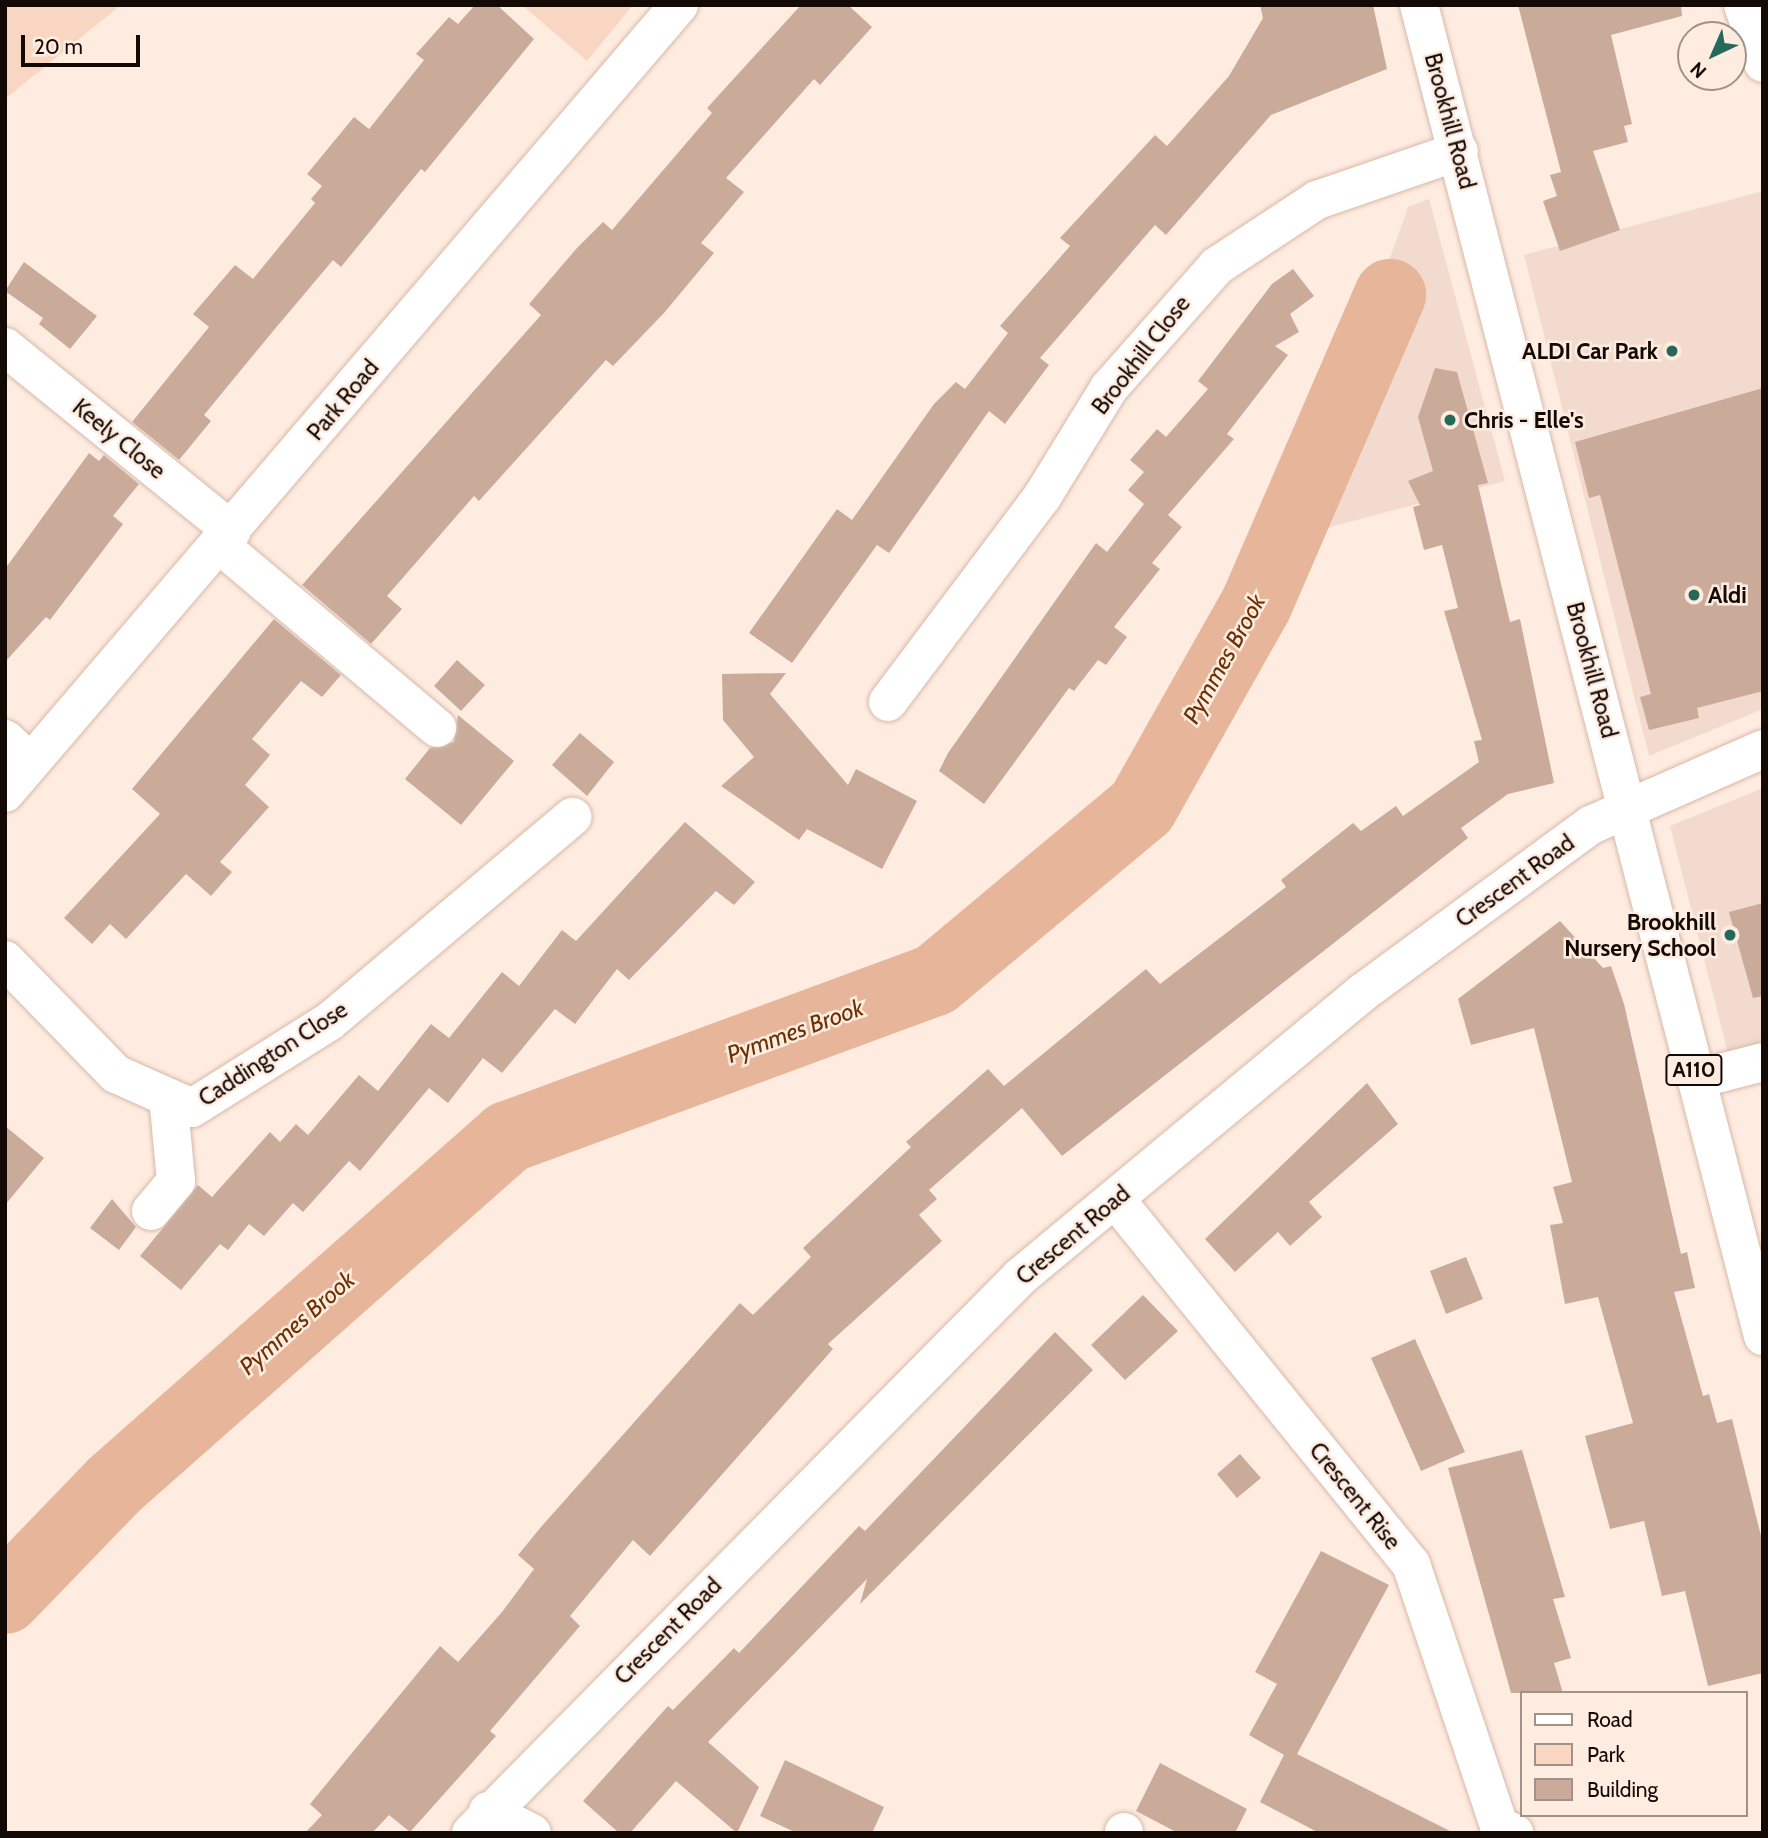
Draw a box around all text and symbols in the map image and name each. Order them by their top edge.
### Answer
scale bar [24,21,144,65]
north arrow [1677,21,1747,91]
text: 20 m [34,34,83,59]
street label: Brookhill Road [1419,50,1481,192]
text: N [1686,57,1711,83]
street label: Brookhill Close [1086,290,1196,420]
place label: ALDI Car Park [1522,337,1658,365]
marker: ALDI Car Park [1664,343,1680,359]
street label: Park Road [301,354,385,446]
street label: Keely Close [67,393,171,485]
place label: Chris - Elle's [1464,406,1584,434]
marker: Chris - Elle's [1442,412,1458,428]
place label: Aldi [1708,581,1747,609]
marker: Aldi [1686,587,1702,603]
water label: Pymmes Brook [1177,589,1271,729]
street label: Brookhill Road [1561,599,1623,741]
street label: Crescent Road [1450,829,1580,933]
place label: Brookhill Nursery School [1564,908,1716,962]
marker: Brookhill Nursery School [1722,927,1738,943]
water label: Pymmes Brook [723,993,867,1069]
street label: Caddington Close [193,996,353,1112]
road number: A110 [1664,1052,1724,1088]
street label: Crescent Road [1011,1179,1135,1291]
water label: Pymmes Brook [234,1265,360,1381]
street label: Crescent Rise [1303,1437,1407,1555]
street label: Crescent Road [609,1572,727,1690]
legend [1520,1691,1747,1817]
text: Road [1587,1707,1633,1732]
text: Park [1587,1742,1625,1767]
text: Building [1587,1777,1658,1802]

